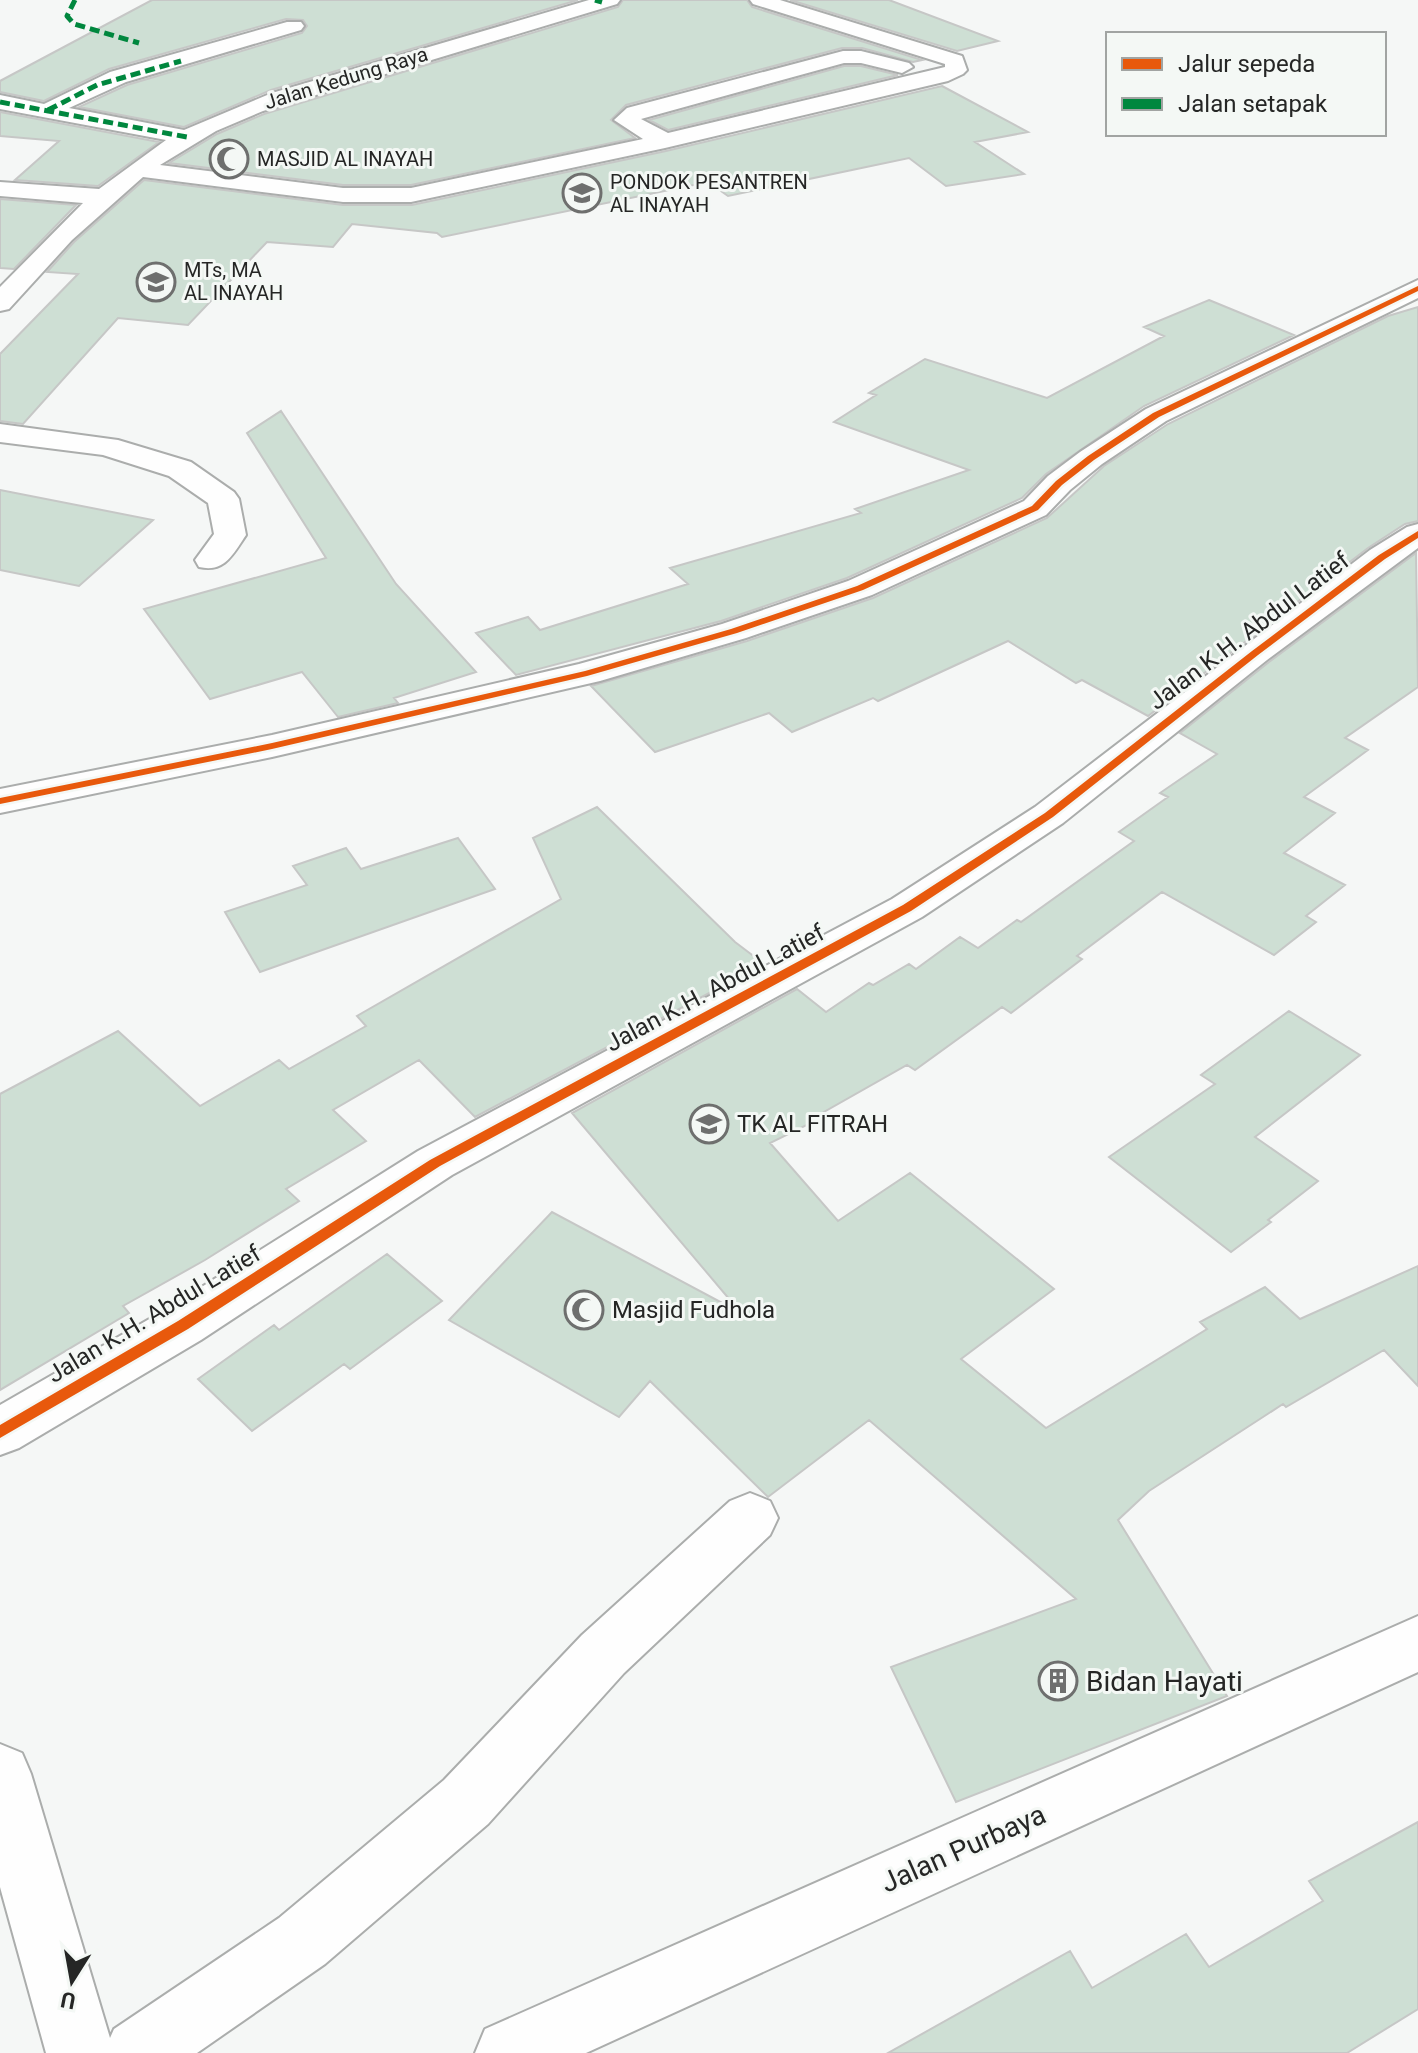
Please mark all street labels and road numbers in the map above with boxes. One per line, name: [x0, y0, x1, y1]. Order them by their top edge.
street label: Jalan Kedung Raya: [262, 42, 430, 114]
street label: Jalan K.H. Abdul Latief: [1143, 546, 1355, 715]
street label: Jalan K.H. Abdul Latief: [601, 918, 830, 1058]
street label: Jalan K.H. Abdul Latief: [42, 1239, 266, 1389]
street label: Jalan Purbaya: [876, 1797, 1051, 1899]

